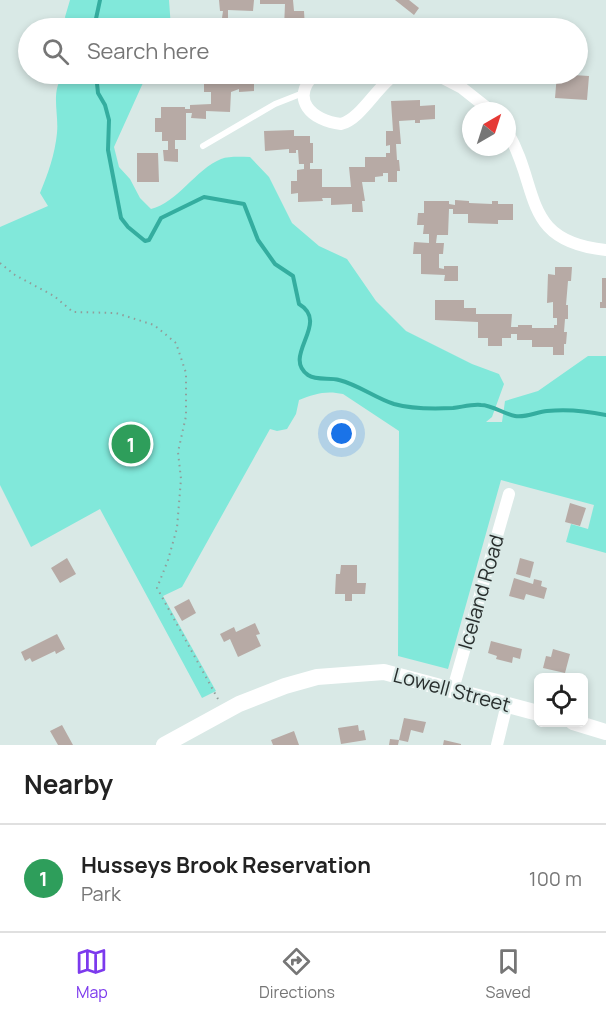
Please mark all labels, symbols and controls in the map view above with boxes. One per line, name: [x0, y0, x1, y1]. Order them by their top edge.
search box: [18, 18, 588, 84]
icon: search: [39, 35, 72, 68]
text: Search here: [87, 36, 209, 66]
north arrow: [462, 102, 516, 156]
your location: [327, 419, 356, 448]
pin: 1: [112, 422, 150, 466]
street label: Iceland Road: [451, 531, 510, 652]
street label: Lowell Street: [390, 661, 514, 718]
map controls: [534, 673, 588, 727]
button: locate: [534, 673, 588, 727]
text: Nearby: [24, 766, 113, 802]
text: Husseys Brook Reservation: [81, 850, 371, 880]
text: 1: [39, 865, 48, 892]
text: 100 m: [529, 865, 582, 892]
text: Park: [81, 880, 121, 907]
tab: Map: [75, 945, 108, 1003]
tab: Directions: [259, 945, 335, 1003]
tab: Saved: [486, 945, 531, 1003]

